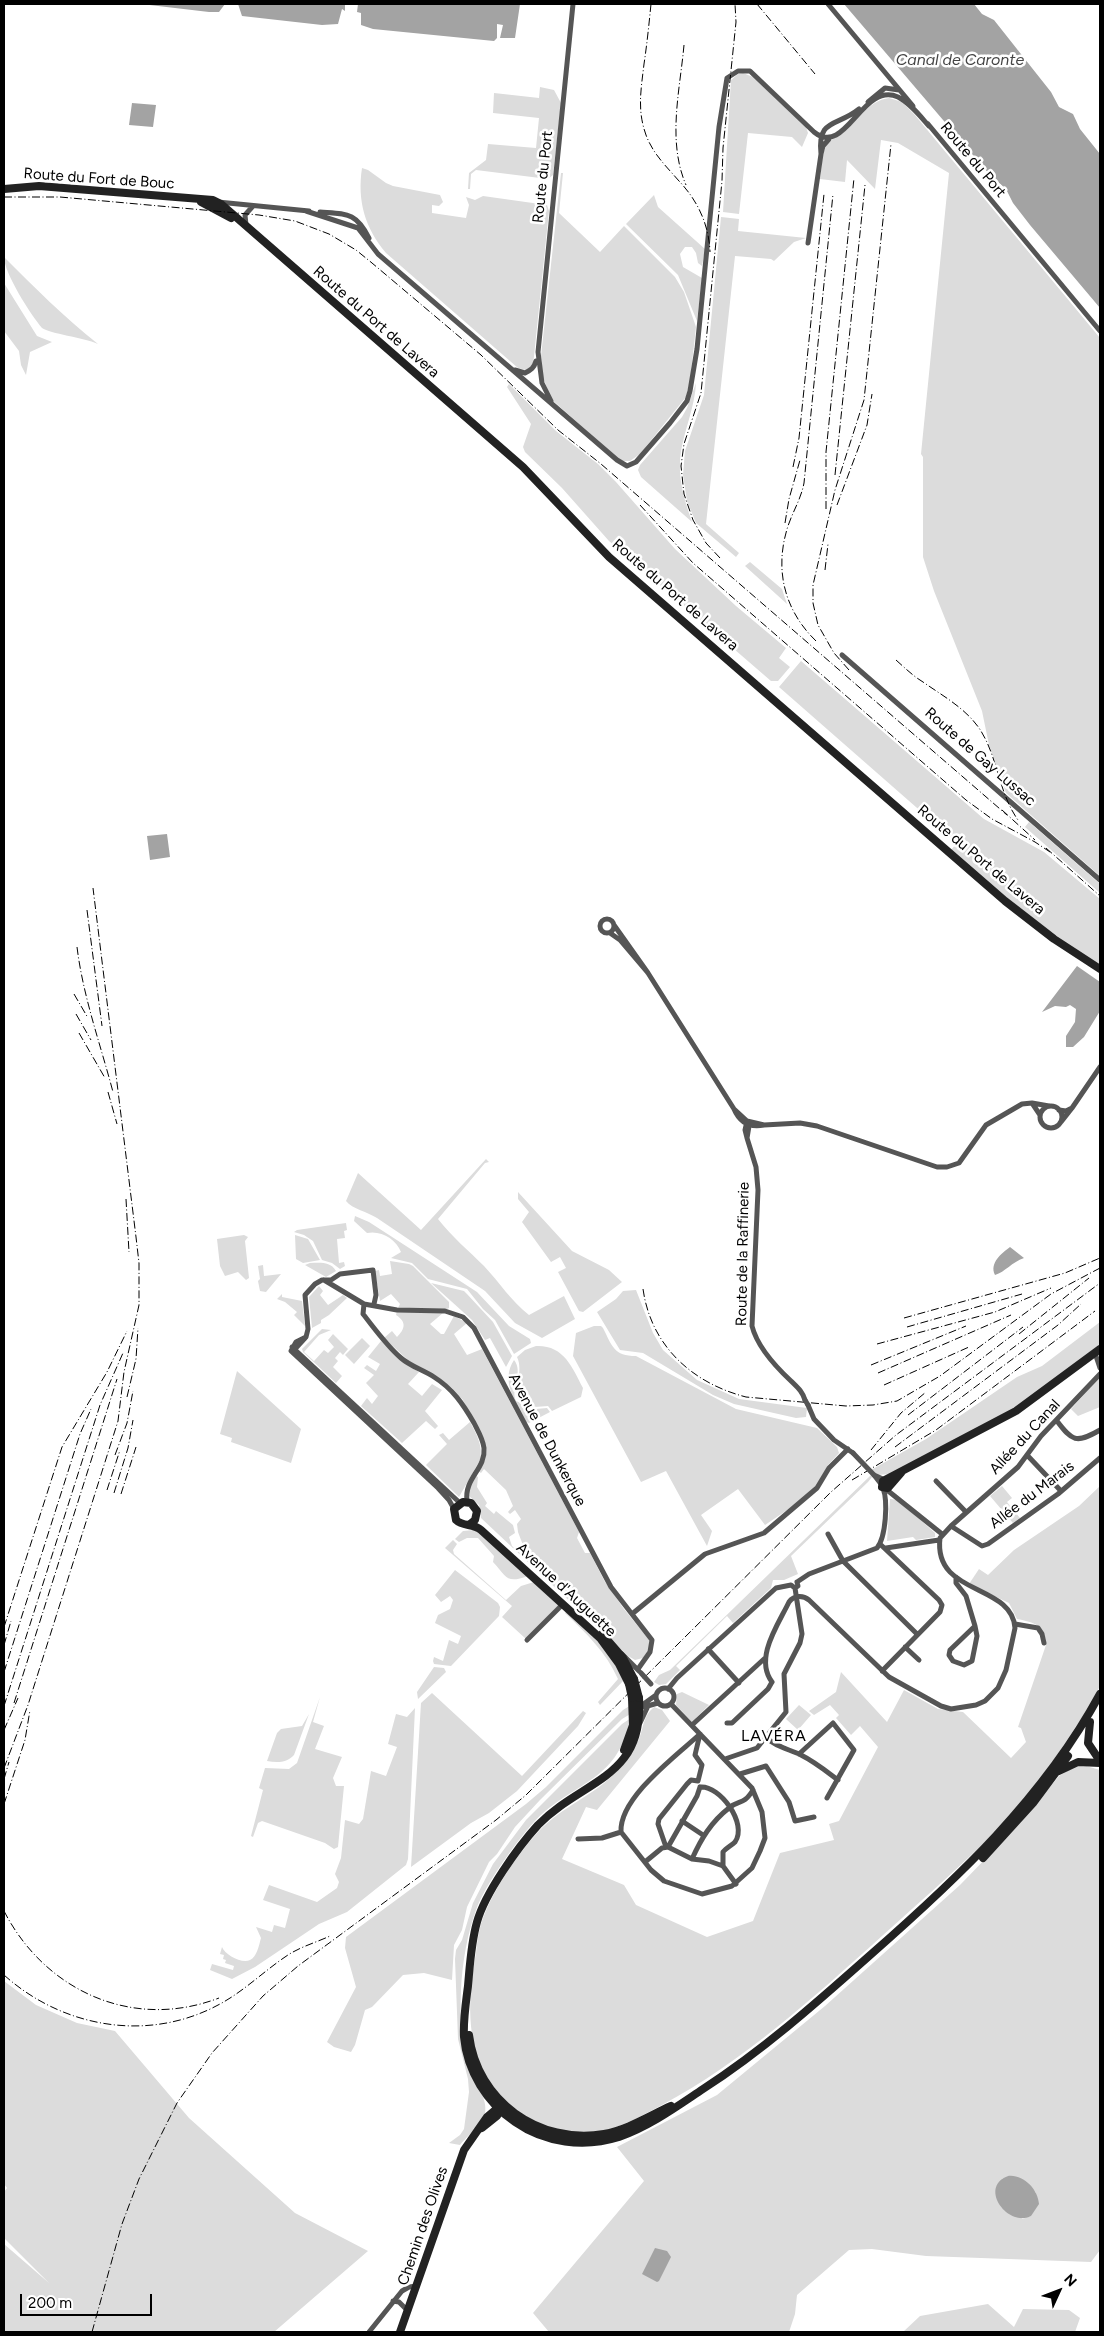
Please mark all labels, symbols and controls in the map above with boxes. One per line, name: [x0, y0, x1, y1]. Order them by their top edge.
water label: Canal de Caronte: [896, 50, 1024, 70]
street label: Route du Port: [936, 119, 1010, 201]
street label: Route du Port: [529, 130, 557, 224]
street label: Route du Fort de Bouc: [23, 165, 175, 193]
street label: Route du Port de Lavera: [309, 262, 443, 382]
street label: Route du Port de Lavera: [608, 535, 742, 655]
street label: Route de Gay Lussac: [921, 704, 1039, 810]
street label: Route du Port de Lavera: [914, 801, 1048, 919]
street label: Route de la Raffinerie: [733, 1182, 753, 1326]
street label: Avenue de Dunkerque: [504, 1371, 590, 1509]
street label: Allée du Canal: [986, 1396, 1064, 1478]
street label: Allée du Marais: [986, 1457, 1078, 1533]
street label: Avenue d'Auguette: [512, 1539, 620, 1641]
district label: LAVÉRA: [740, 1726, 808, 1746]
street label: Chemin des Olives: [394, 2164, 452, 2288]
north arrow: [1034, 2266, 1084, 2316]
text: N: [1060, 2271, 1080, 2290]
scale bar: [22, 2284, 155, 2316]
text: 200 m: [28, 2294, 72, 2312]

